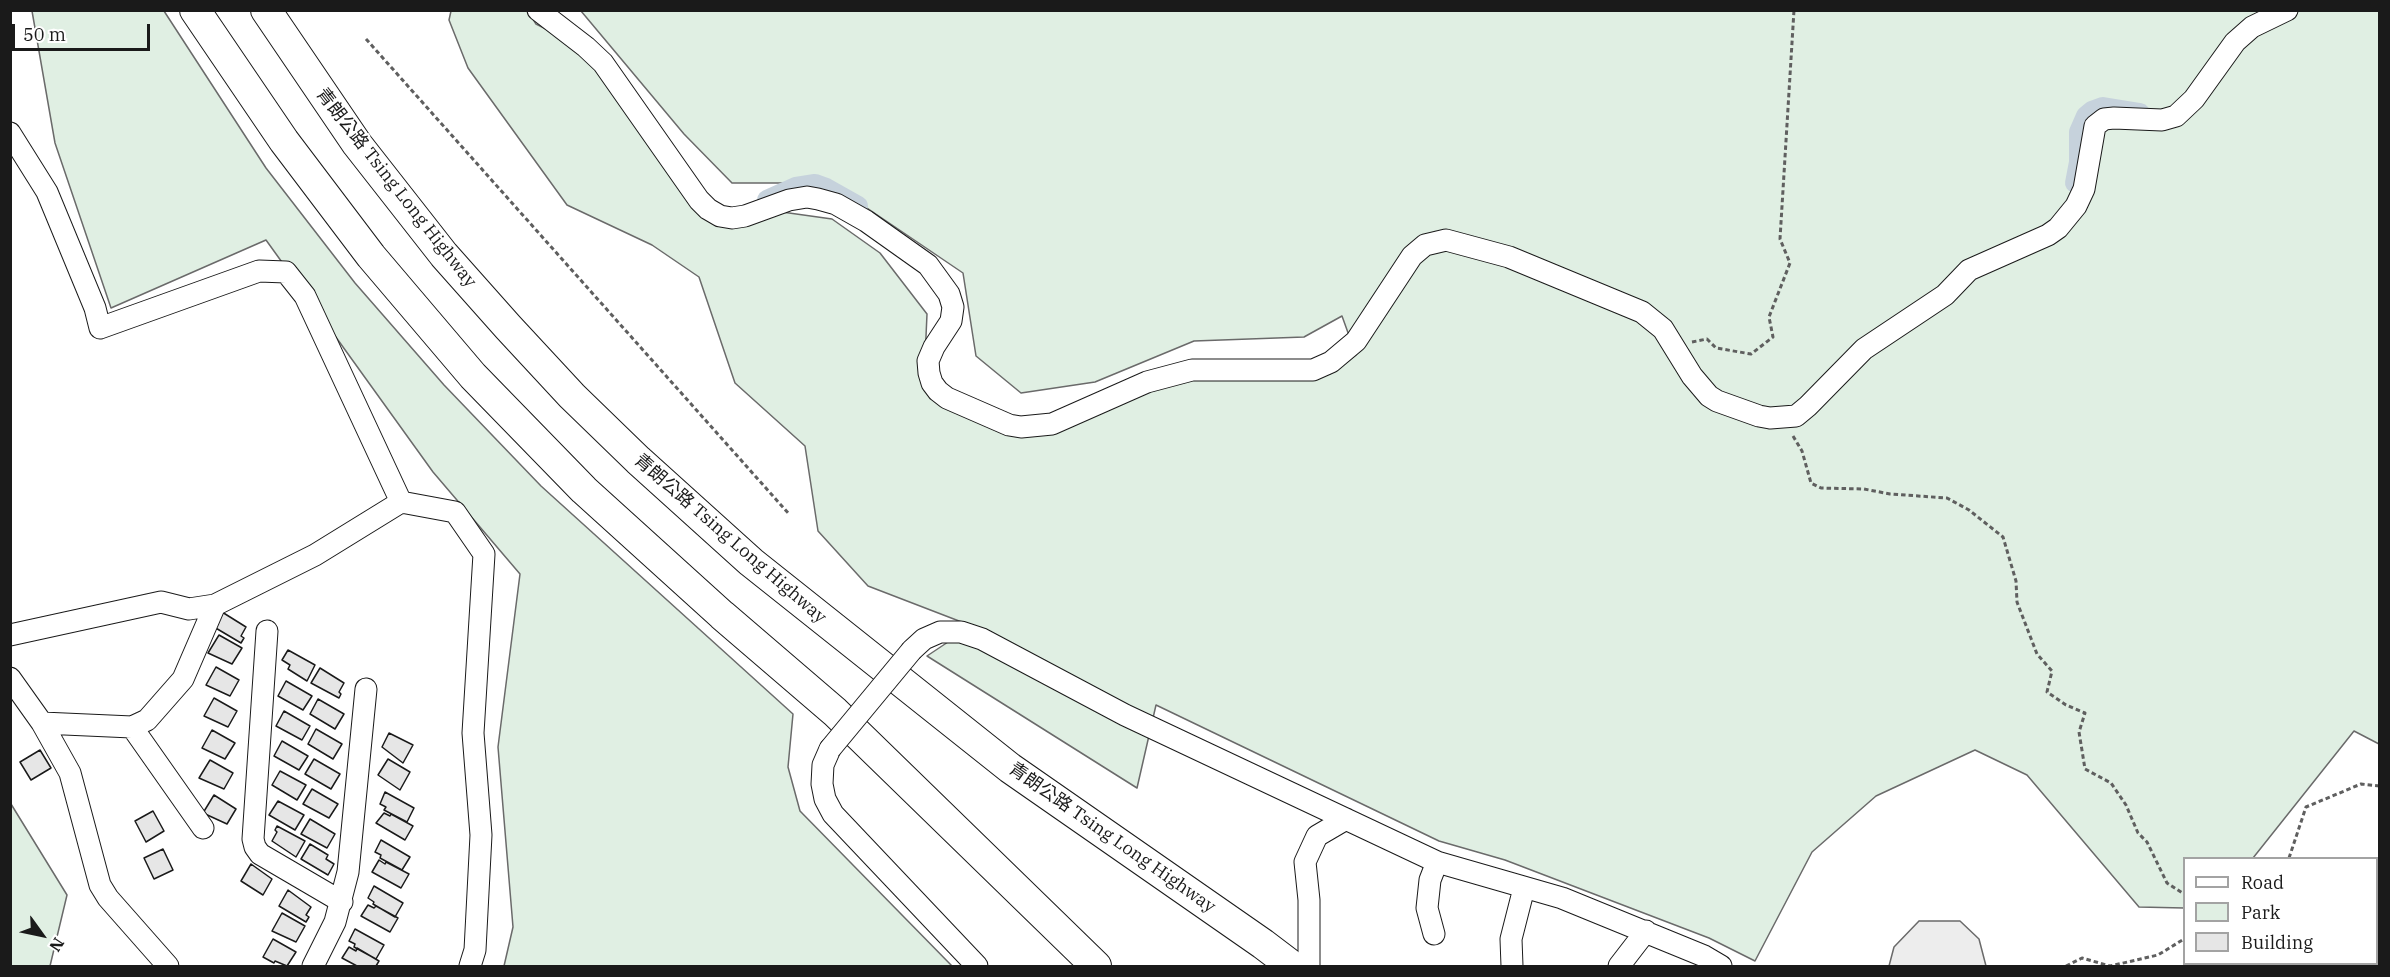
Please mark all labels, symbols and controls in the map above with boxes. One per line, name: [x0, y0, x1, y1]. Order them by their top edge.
scale bar: [15, 12, 153, 50]
text: 50 m: [23, 23, 66, 46]
street label: 青朗公路 Tsing Long Highway: [311, 84, 481, 292]
street label: 青朗公路 Tsing Long Highway: [630, 450, 830, 628]
street label: 青朗公路 Tsing Long Highway: [1004, 758, 1220, 918]
legend: [2183, 857, 2378, 965]
text: Road: [2241, 871, 2284, 894]
text: Park: [2241, 901, 2280, 924]
north arrow: [12, 905, 72, 965]
text: Building: [2241, 931, 2313, 954]
text: N: [45, 934, 69, 956]

